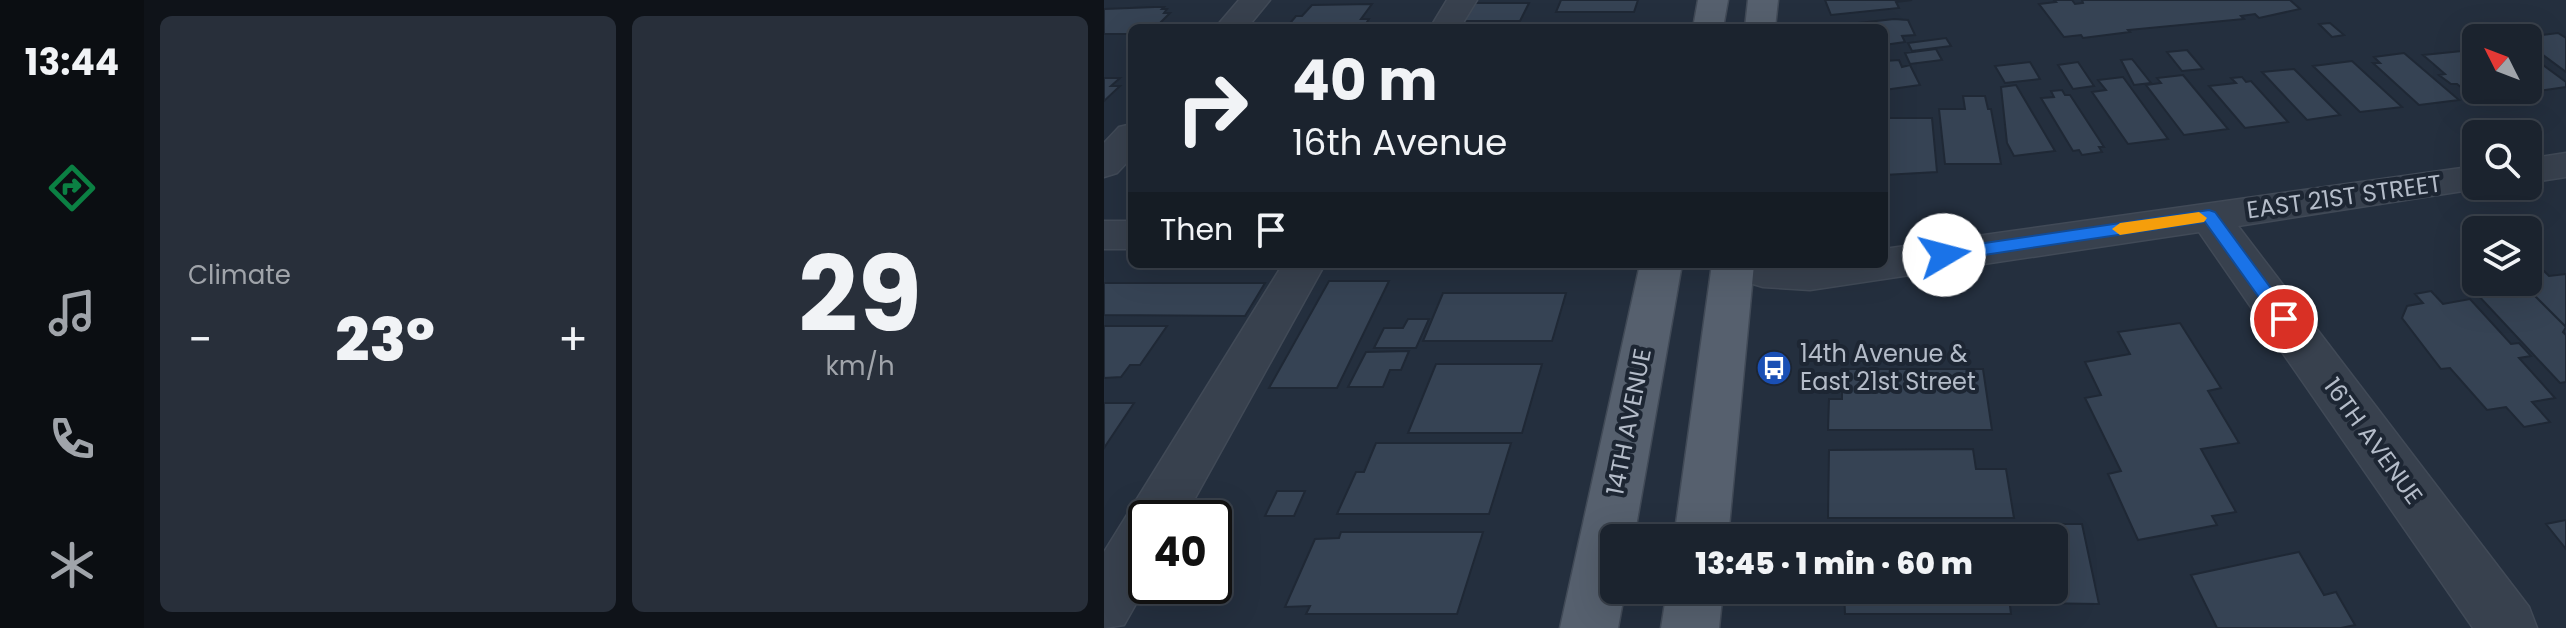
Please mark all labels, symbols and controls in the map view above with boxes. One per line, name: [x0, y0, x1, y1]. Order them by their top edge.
north arrow: [2462, 24, 2542, 104]
map controls: [2462, 24, 2542, 296]
text: 13:44: [25, 37, 119, 88]
text: 40 m: [1292, 41, 1438, 120]
icon: right: [1160, 56, 1264, 160]
text: 16th Avenue: [1292, 117, 1507, 168]
button: search: [2462, 120, 2542, 200]
icon: directions: [44, 160, 100, 216]
street label: EAST 21ST STREET: [2244, 167, 2443, 226]
text: Then: [1160, 208, 1233, 251]
icon: arrive: [1249, 208, 1293, 252]
position arrow: [1902, 213, 1986, 297]
button: layers: [2462, 216, 2542, 296]
text: 29: [798, 222, 922, 367]
text: Climate: [188, 257, 291, 293]
icon: music: [44, 285, 100, 341]
pin: [2250, 285, 2318, 353]
icon: arrive: [2262, 297, 2306, 341]
text: 23°: [335, 298, 435, 382]
text: −: [188, 309, 212, 370]
text: +: [558, 309, 588, 370]
place label: 14th Avenue & East 21st Street: [1800, 337, 1976, 398]
street label: 14TH AVENUE: [1598, 346, 1659, 498]
text: km/h: [825, 348, 895, 384]
bus stop icon: 14th Avenue & East 21st Street: [1755, 349, 1793, 387]
street label: 16TH AVENUE: [2316, 371, 2431, 511]
icon: phone: [44, 411, 100, 467]
speed limit sign: 40: [1128, 500, 1232, 604]
icon: climate: [44, 537, 100, 593]
text: 13:45 · 1 min · 60 m: [1695, 542, 1973, 585]

